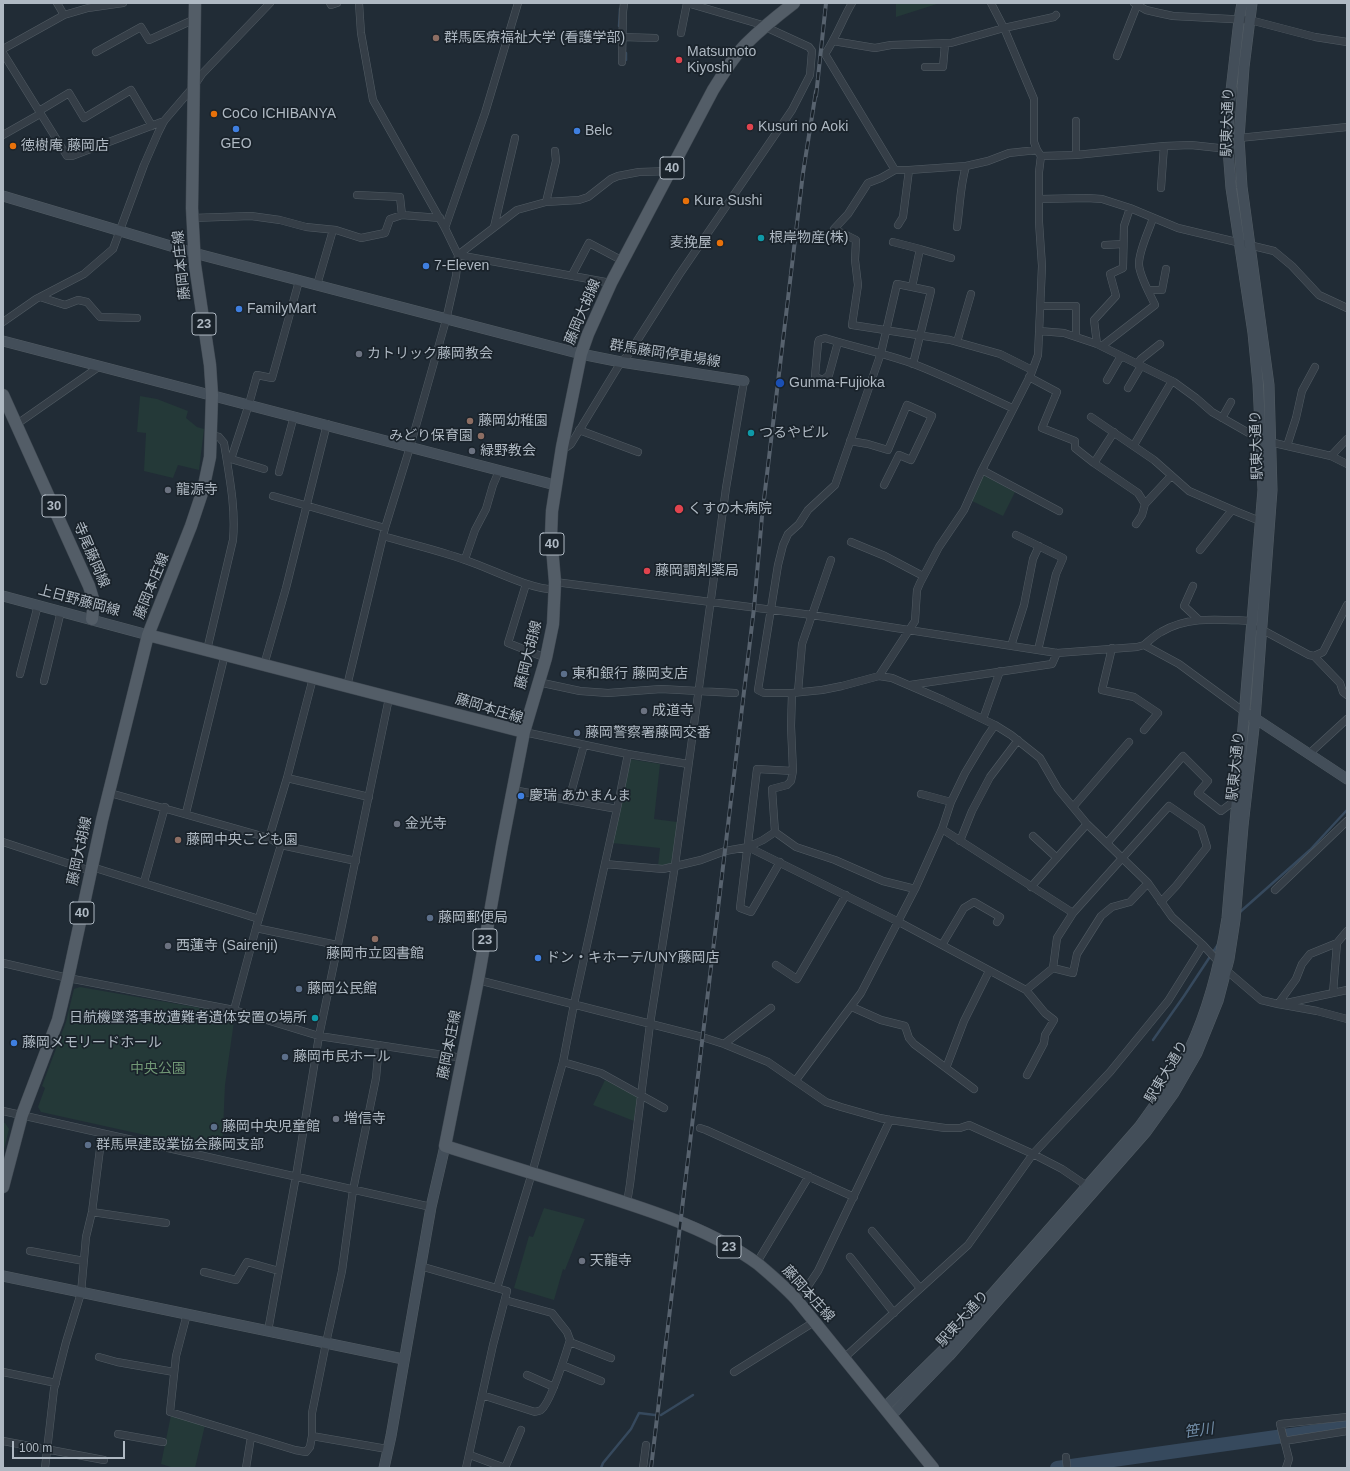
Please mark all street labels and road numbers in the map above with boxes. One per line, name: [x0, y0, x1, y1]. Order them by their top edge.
street label: 駅東大通り: [1218, 87, 1238, 157]
road number: 40: [660, 157, 684, 179]
street label: 藤岡本庄線: [170, 229, 194, 301]
street label: 藤岡大胡線: [562, 277, 604, 347]
road number: 23: [192, 313, 216, 335]
street label: 群馬藤岡停車場線: [608, 337, 722, 371]
street label: 駅東大通り: [1247, 410, 1267, 480]
road number: 30: [42, 495, 66, 517]
street label: 寺尾藤岡線: [70, 520, 112, 590]
road number: 40: [540, 533, 564, 555]
street label: 藤岡本庄線: [131, 550, 173, 622]
street label: 上日野藤岡線: [36, 582, 122, 620]
street label: 藤岡大胡線: [512, 619, 546, 691]
street label: 藤岡本庄線: [453, 691, 525, 727]
street label: 駅東大通り: [1224, 730, 1248, 802]
street label: 藤岡大胡線: [65, 815, 95, 887]
road number: 40: [70, 902, 94, 924]
road number: 23: [473, 929, 497, 951]
street label: 藤岡本庄線: [435, 1009, 465, 1081]
street label: 駅東大通り: [1142, 1038, 1192, 1106]
road number: 23: [717, 1236, 741, 1258]
street label: 藤岡本庄線: [778, 1262, 838, 1326]
street label: 駅東大通り: [933, 1287, 993, 1351]

